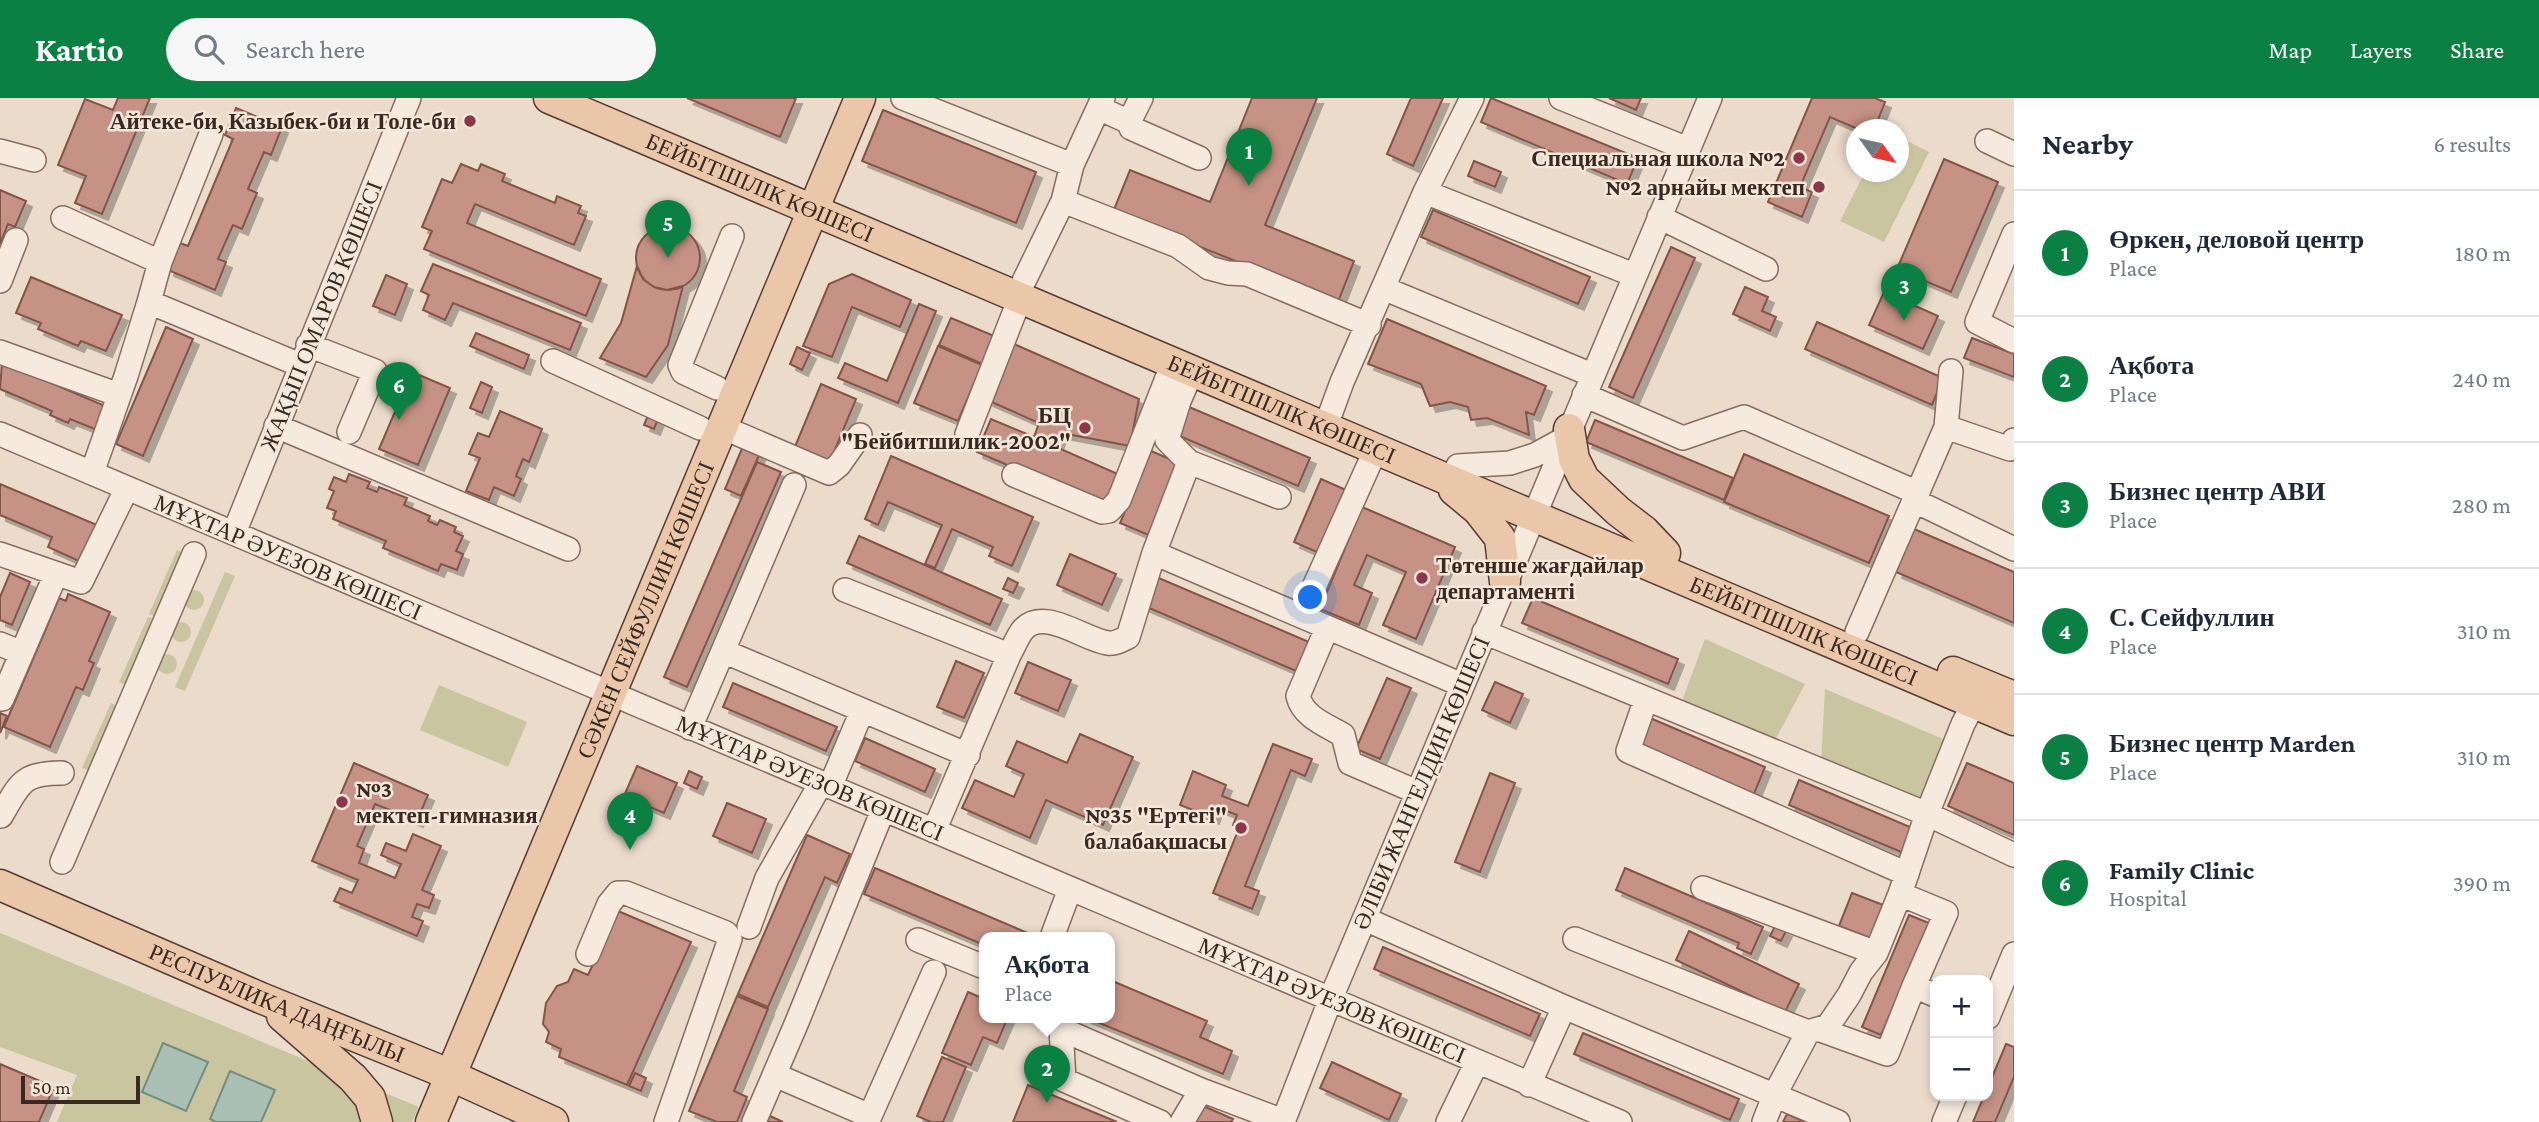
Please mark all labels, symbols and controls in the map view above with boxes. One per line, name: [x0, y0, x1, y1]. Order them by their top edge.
search box: [166, 18, 656, 81]
icon: search: [190, 30, 228, 68]
text: Kartio: [35, 31, 124, 68]
text: Search here: [246, 35, 365, 64]
text: Map: [2268, 36, 2312, 63]
text: Layers: [2350, 36, 2412, 63]
text: Share: [2450, 36, 2504, 63]
place label: Айтеке-би, Казыбек-би и Толе-би: [110, 108, 456, 134]
marker: Айтеке-би, Казыбек-би и Толе-би: [462, 113, 478, 129]
north arrow: [1846, 119, 1909, 182]
text: Nearby: [2042, 127, 2133, 160]
street label: БЕЙБІТШІЛІК КӨШЕСІ: [642, 128, 878, 247]
pin: 1: [1226, 128, 1272, 186]
text: 6 results: [2434, 131, 2511, 157]
place label: Специальная школа №2: [1531, 145, 1785, 171]
marker: Специальная школа №2: [1791, 150, 1807, 166]
place label: №2 арнайы мектеп: [1605, 174, 1805, 200]
street label: ЖАҚЫП ОМАРОВ КӨШЕСІ: [255, 177, 387, 455]
marker: №2 арнайы мектеп: [1811, 179, 1827, 195]
pin: 5: [645, 200, 691, 258]
text: Өркен, деловой центр: [2109, 225, 2364, 254]
text: 1: [2061, 240, 2069, 266]
text: 180 m: [2455, 240, 2511, 266]
text: Place: [2109, 255, 2157, 281]
pin: 3: [1881, 263, 1927, 321]
street label: БЕЙБІТШІЛІК КӨШЕСІ: [1164, 349, 1399, 469]
text: Ақбота: [2109, 351, 2194, 380]
pin: 6: [376, 362, 422, 420]
text: 2: [2059, 366, 2071, 392]
text: 240 m: [2452, 366, 2511, 392]
text: Place: [2109, 381, 2157, 407]
place label: БЦ "Бейбитшилик-2002": [841, 402, 1071, 454]
marker: БЦ "Бейбитшилик-2002": [1077, 420, 1093, 436]
street label: СӘКЕН СЕЙФУЛЛИН КӨШЕСІ: [572, 458, 719, 762]
text: Бизнес центр АВИ: [2109, 477, 2325, 506]
street label: МҰХТАР ӘУЕЗОВ КӨШЕСІ: [151, 489, 425, 625]
text: 3: [2059, 492, 2071, 518]
text: 280 m: [2452, 492, 2511, 518]
text: Place: [2109, 507, 2157, 533]
place label: Төтенше жағдайлар департаменті: [1436, 552, 1644, 604]
marker: Төтенше жағдайлар департаменті: [1414, 570, 1430, 586]
street label: БЕЙБІТШІЛІК КӨШЕСІ: [1686, 571, 1921, 690]
your location: [1293, 580, 1327, 614]
text: С. Сейфуллин: [2109, 603, 2274, 632]
text: 4: [2059, 618, 2071, 644]
text: 310 m: [2457, 618, 2511, 644]
street label: ӘЛІБИ ЖАНГЕЛДИН КӨШЕСІ: [1347, 633, 1495, 933]
text: Place: [2109, 633, 2157, 659]
street label: МҰХТАР ӘУЕЗОВ КӨШЕСІ: [673, 710, 947, 846]
text: Бизнес центр Marden: [2109, 729, 2355, 758]
text: 5: [2059, 744, 2071, 770]
text: 310 m: [2457, 744, 2511, 770]
text: Place: [2109, 759, 2157, 785]
place label: №3 мектеп-гимназия: [356, 776, 538, 828]
pin: 4: [607, 792, 653, 850]
marker: №3 мектеп-гимназия: [334, 794, 350, 810]
place label: №35 "Ертегі" балабақшасы: [1084, 802, 1227, 854]
marker: №35 "Ертегі" балабақшасы: [1233, 820, 1249, 836]
text: Family Clinic: [2109, 856, 2254, 885]
text: 6: [2059, 870, 2071, 896]
text: 390 m: [2453, 870, 2511, 896]
text: Hospital: [2109, 885, 2187, 911]
popup: [979, 932, 1115, 1023]
street label: МҰХТАР ӘУЕЗОВ КӨШЕСІ: [1195, 932, 1469, 1068]
street label: РЕСПУБЛИКА ДАҢҒЫЛЫ: [145, 938, 408, 1068]
text: Ақбота: [1004, 950, 1090, 979]
map controls: [1930, 975, 1993, 1101]
button: +: [1930, 975, 1993, 1038]
text: Place: [1004, 980, 1052, 1006]
button: −: [1930, 1038, 1993, 1101]
pin: 2: [1024, 1045, 1070, 1103]
scale bar: [21, 1073, 140, 1105]
text: 50 m: [32, 1077, 71, 1098]

